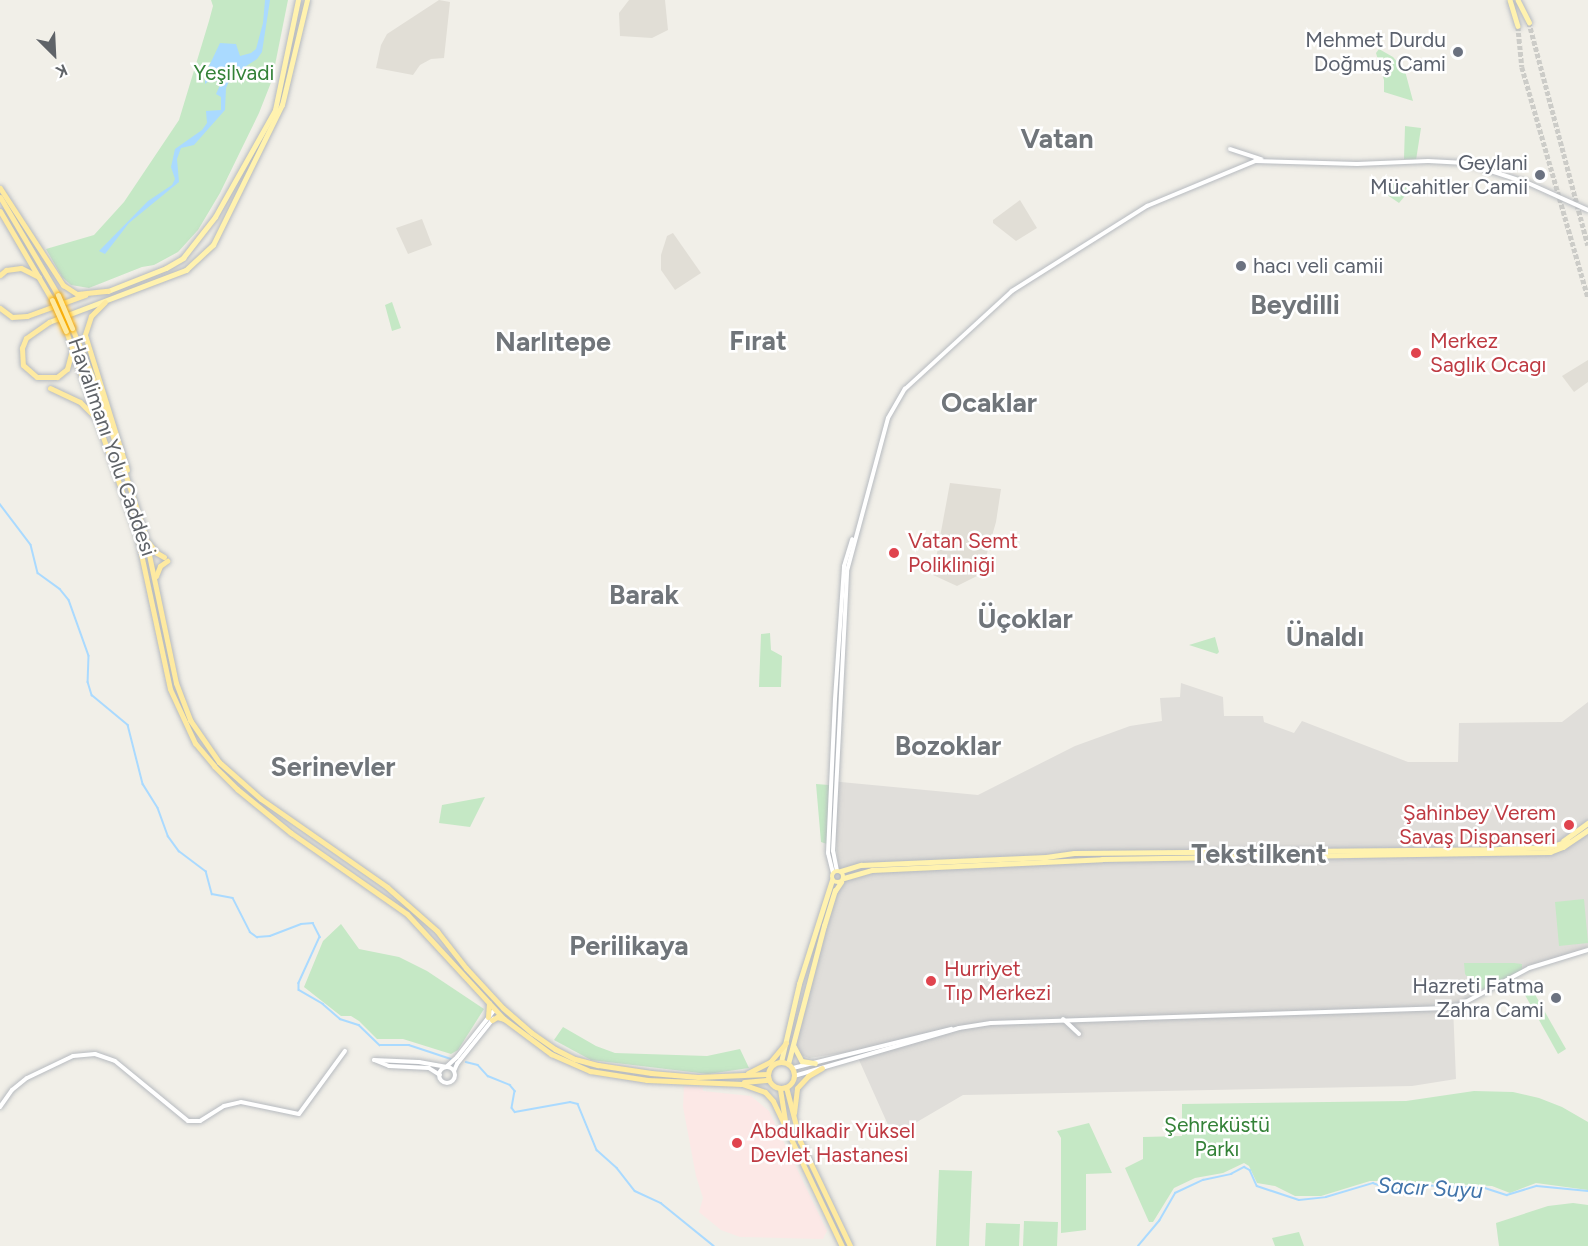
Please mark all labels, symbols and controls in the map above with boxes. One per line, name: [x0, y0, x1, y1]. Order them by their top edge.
north arrow: [24, 24, 84, 84]
place label: Mehmet Durdu Doğmuş Cami: [1305, 27, 1446, 77]
marker: Mehmet Durdu Doğmuş Cami: [1451, 45, 1465, 59]
text: K: [53, 60, 70, 82]
park label: Yeşilvadi: [194, 60, 274, 86]
district label: Vatan: [1020, 123, 1094, 155]
place label: Geylani Mücahitler Camii: [1370, 150, 1528, 200]
marker: Geylani Mücahitler Camii: [1533, 168, 1547, 182]
place label: hacı veli camii: [1253, 253, 1383, 279]
marker: hacı veli camii: [1234, 259, 1248, 273]
district label: Beydilli: [1250, 289, 1340, 321]
district label: Fırat: [729, 325, 787, 357]
district label: Narlıtepe: [495, 326, 611, 358]
place label: Merkez Saglık Ocagı: [1430, 328, 1546, 378]
street label: Havalimanı Yolu Caddesi: [63, 335, 161, 559]
marker: Merkez Saglık Ocagı: [1407, 344, 1425, 362]
district label: Ocaklar: [941, 387, 1037, 419]
place label: Vatan Semt Polikliniği: [908, 528, 1018, 578]
marker: Vatan Semt Polikliniği: [885, 544, 903, 562]
district label: Barak: [609, 579, 679, 611]
district label: Üçoklar: [977, 603, 1073, 635]
district label: Ünaldı: [1286, 621, 1364, 653]
district label: Bozoklar: [895, 730, 1001, 762]
district label: Serinevler: [270, 751, 396, 783]
place label: Şahinbey Verem Savaş Dispanseri: [1399, 800, 1556, 850]
marker: Şahinbey Verem Savaş Dispanseri: [1560, 816, 1578, 834]
district label: Tekstilkent: [1191, 838, 1327, 870]
district label: Perilikaya: [569, 930, 689, 962]
place label: Hurriyet Tıp Merkezi: [944, 956, 1051, 1006]
marker: Hurriyet Tıp Merkezi: [922, 972, 940, 990]
place label: Hazreti Fatma Zahra Cami: [1412, 973, 1544, 1023]
marker: Hazreti Fatma Zahra Cami: [1549, 991, 1563, 1005]
park label: Şehreküstü Parkı: [1164, 1112, 1270, 1162]
place label: Abdulkadir Yüksel Devlet Hastanesi: [750, 1118, 915, 1168]
marker: Abdulkadir Yüksel Devlet Hastanesi: [728, 1134, 746, 1152]
water label: Sacır Suyu: [1376, 1172, 1484, 1204]

